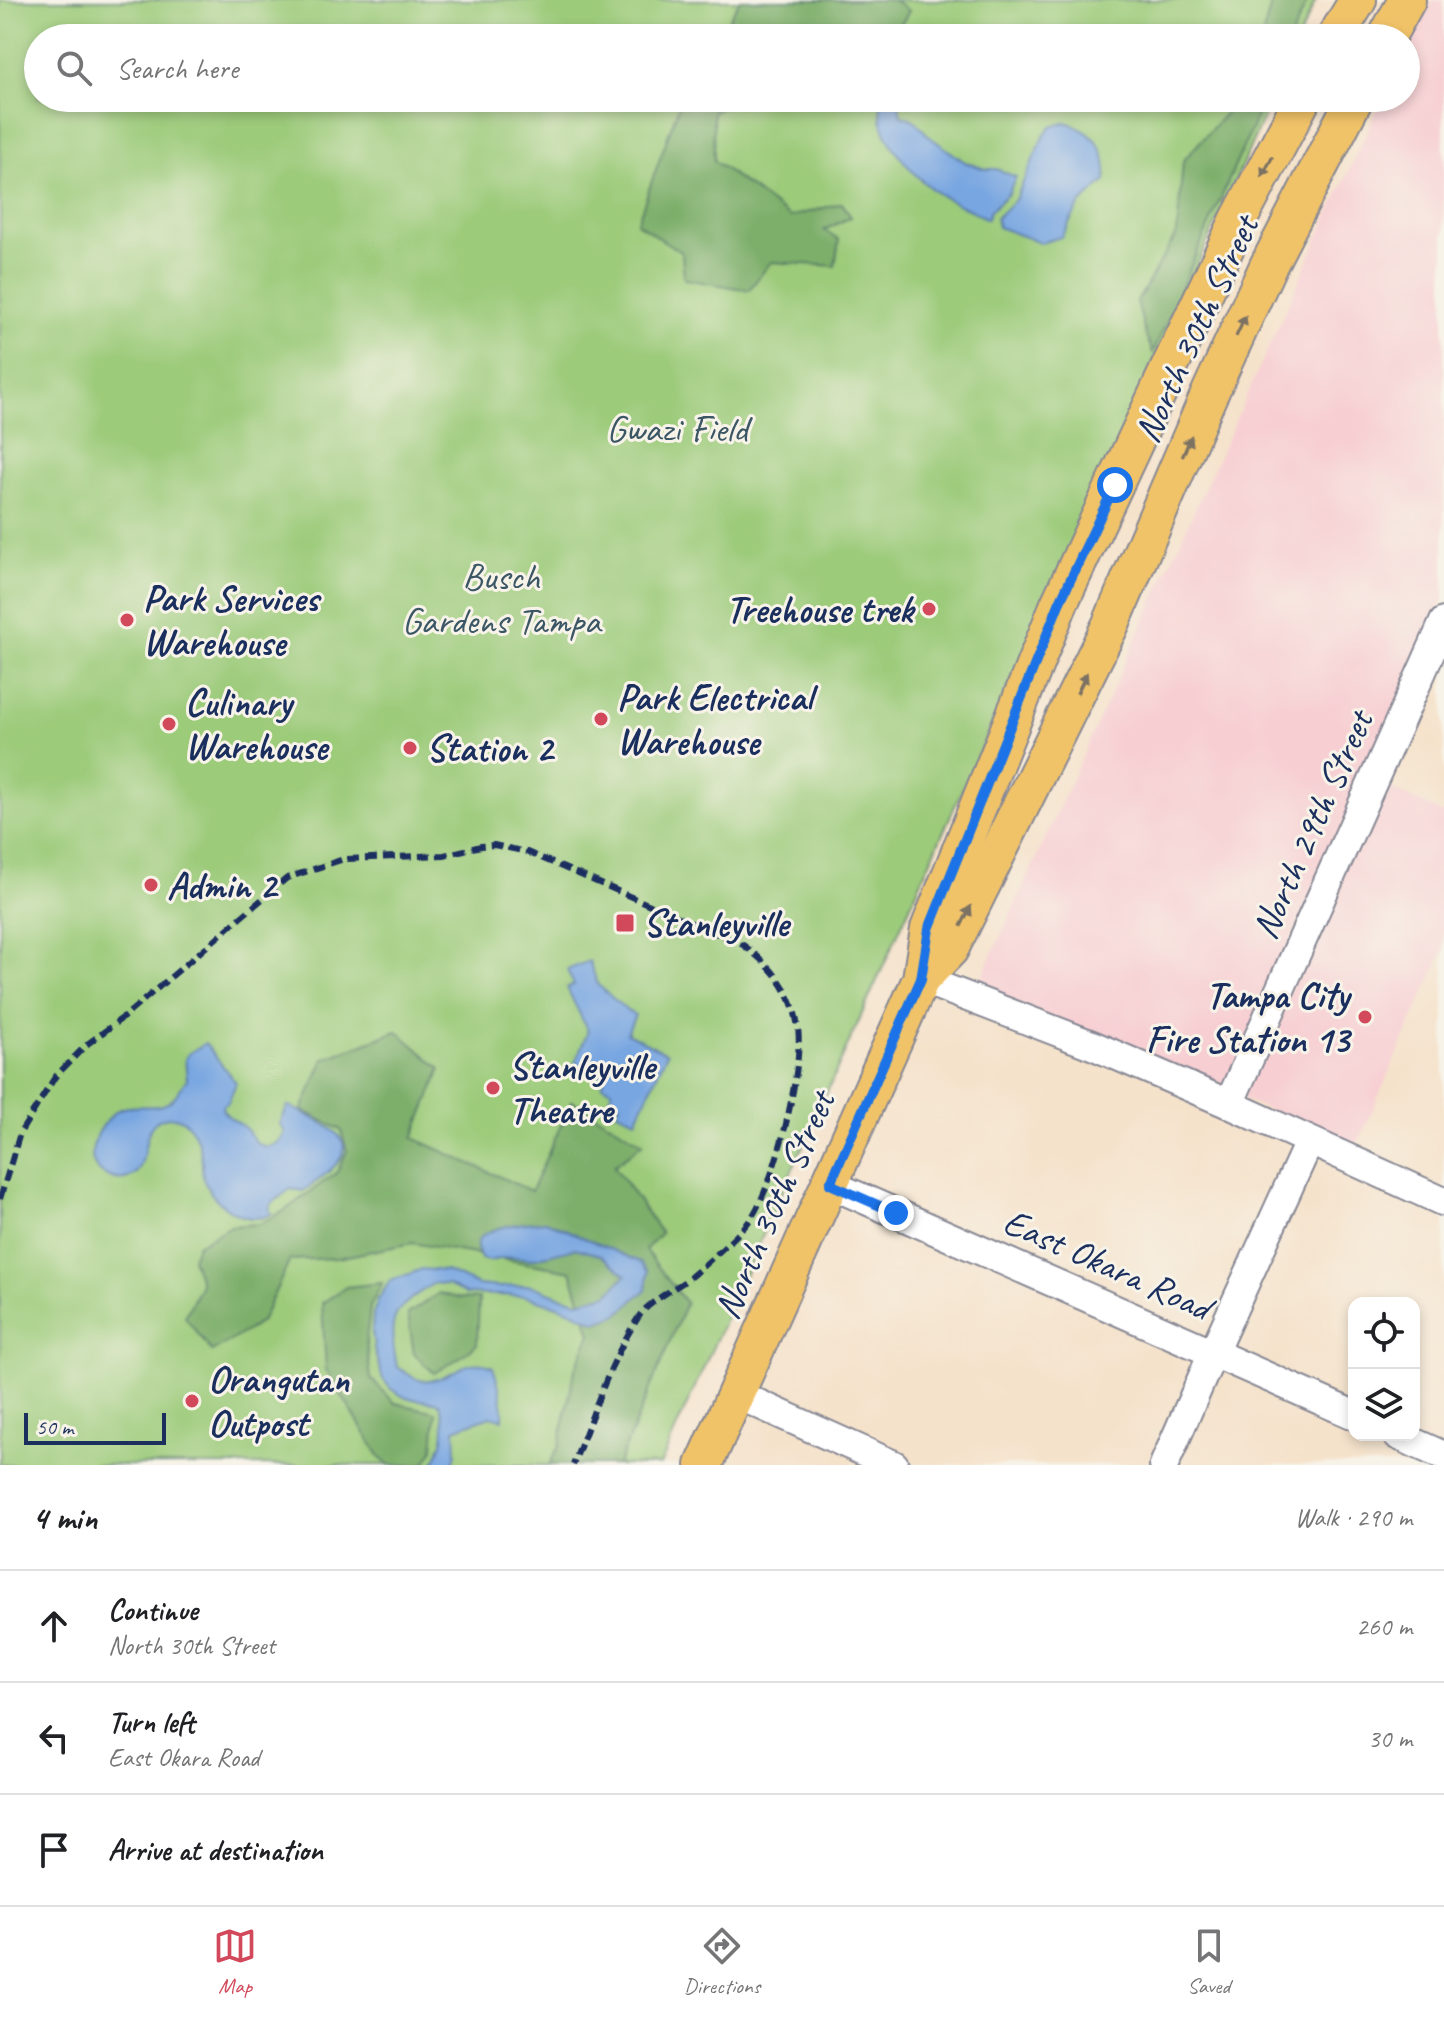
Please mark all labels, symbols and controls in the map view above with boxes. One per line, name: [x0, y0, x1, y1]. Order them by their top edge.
search box: [24, 24, 1420, 112]
icon: search: [52, 46, 96, 90]
text: Search here: [116, 49, 238, 87]
one-way arrow: [1260, 156, 1274, 178]
street label: North 30th Street: [1123, 205, 1270, 450]
one-way arrow: [1234, 314, 1248, 338]
park label: Gwazi Field: [606, 405, 754, 452]
one-way arrow: [1181, 434, 1194, 458]
route start: [1097, 467, 1133, 503]
park label: Busch Gardens Tampa: [402, 553, 603, 644]
place label: Park Services Warehouse: [143, 575, 322, 666]
place label: Treehouse trek: [726, 586, 917, 633]
marker: Treehouse trek: [920, 600, 938, 618]
marker: Park Services Warehouse: [118, 611, 136, 629]
one-way arrow: [1075, 672, 1089, 695]
place label: Park Electrical Warehouse: [617, 674, 819, 765]
place label: Culinary Warehouse: [185, 679, 330, 770]
street label: North 29th Street: [1241, 701, 1385, 946]
marker: Park Electrical Warehouse: [592, 710, 610, 728]
marker: Culinary Warehouse: [160, 715, 178, 733]
place label: Station 2: [426, 725, 557, 772]
marker: Station 2: [401, 739, 419, 757]
place label: Admin 2: [167, 862, 280, 909]
marker: Admin 2: [142, 876, 160, 894]
place label: Stanleyville: [643, 900, 792, 947]
one-way arrow: [960, 905, 973, 928]
marker: Stanleyville: [614, 912, 636, 934]
place label: Tampa City Fire Station 13: [1146, 972, 1353, 1063]
marker: Tampa City Fire Station 13: [1356, 1008, 1374, 1026]
place label: Stanleyville Theatre: [509, 1043, 658, 1134]
marker: Stanleyville Theatre: [484, 1079, 502, 1097]
street label: North 30th Street: [703, 1081, 847, 1326]
route end: [878, 1195, 914, 1231]
street label: East Okara Road: [996, 1197, 1223, 1333]
map controls: [1348, 1297, 1420, 1441]
button: locate: [1348, 1297, 1420, 1369]
place label: Orangutan Outpost: [208, 1356, 350, 1447]
button: layers: [1348, 1369, 1420, 1441]
marker: Orangutan Outpost: [183, 1392, 201, 1410]
scale bar: [24, 1409, 166, 1445]
text: 50 m: [36, 1413, 73, 1441]
text: 4 min: [32, 1496, 97, 1539]
text: Walk · 290 m: [1295, 1501, 1412, 1534]
text: Continue: [108, 1591, 198, 1629]
icon: ahead: [32, 1604, 76, 1648]
text: 260 m: [1356, 1610, 1412, 1643]
text: North 30th Street: [108, 1629, 275, 1662]
text: Turn left: [108, 1703, 195, 1741]
icon: left: [32, 1716, 76, 1760]
text: 30 m: [1368, 1722, 1412, 1755]
text: East Okara Road: [108, 1741, 260, 1774]
icon: arrive: [32, 1828, 76, 1872]
text: Arrive at destination: [108, 1831, 323, 1869]
tab: Map: [213, 1924, 257, 2000]
tab: Directions: [684, 1924, 760, 2000]
tab: Saved: [1187, 1924, 1231, 2000]

